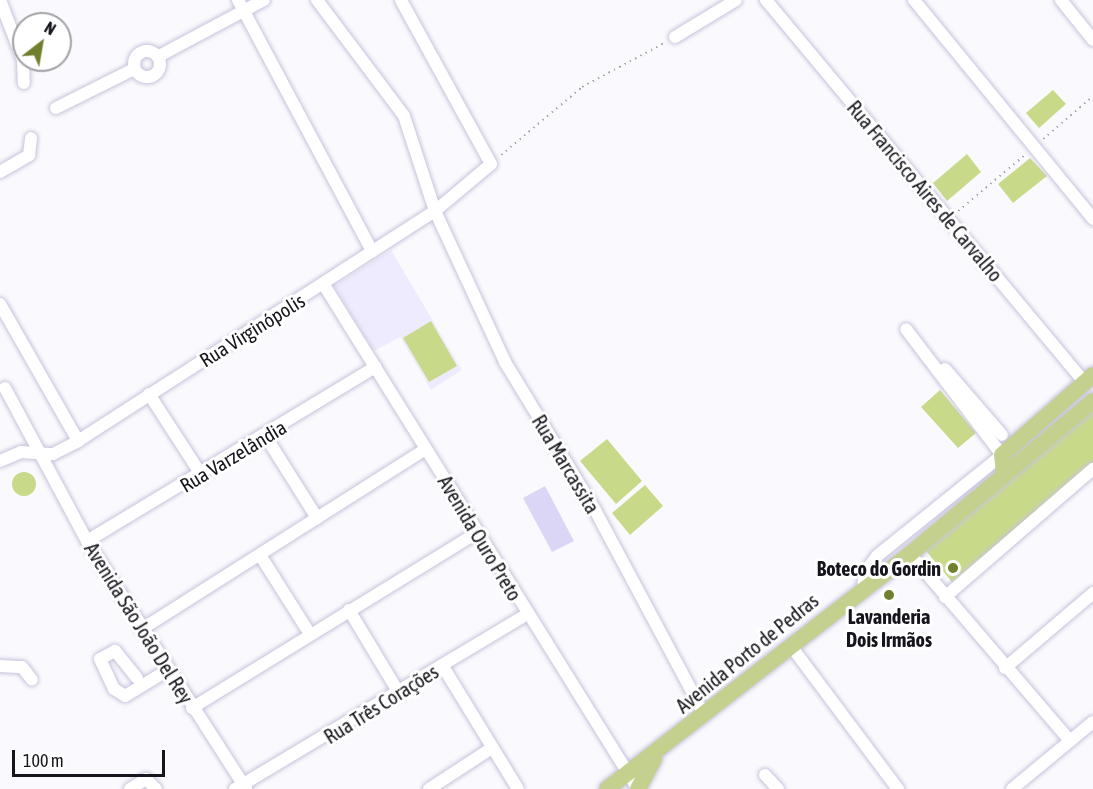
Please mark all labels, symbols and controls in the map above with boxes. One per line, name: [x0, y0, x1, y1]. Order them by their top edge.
north arrow: [12, 12, 72, 72]
text: N: [42, 18, 59, 38]
street label: Rua Francisco Aires de Carvalho: [842, 96, 1008, 286]
street label: Rua Virginópolis: [195, 288, 309, 372]
street label: Rua Marcassita: [527, 410, 605, 518]
street label: Rua Varzelândia: [175, 415, 291, 497]
street label: Avenida Ouro Preto: [433, 471, 527, 605]
street label: Avenida São João Del Rey: [80, 538, 198, 708]
place label: Boteco do Gordin: [817, 556, 941, 580]
marker: Boteco do Gordin: [946, 561, 960, 575]
street label: Avenida Porto de Pedras: [671, 588, 823, 718]
marker: Lavanderia Dois Irmãos: [882, 588, 896, 602]
place label: Lavanderia Dois Irmãos: [846, 604, 932, 651]
street label: Rua Três Corações: [319, 659, 443, 749]
scale bar: [15, 738, 168, 776]
text: 100 m: [23, 750, 64, 771]

